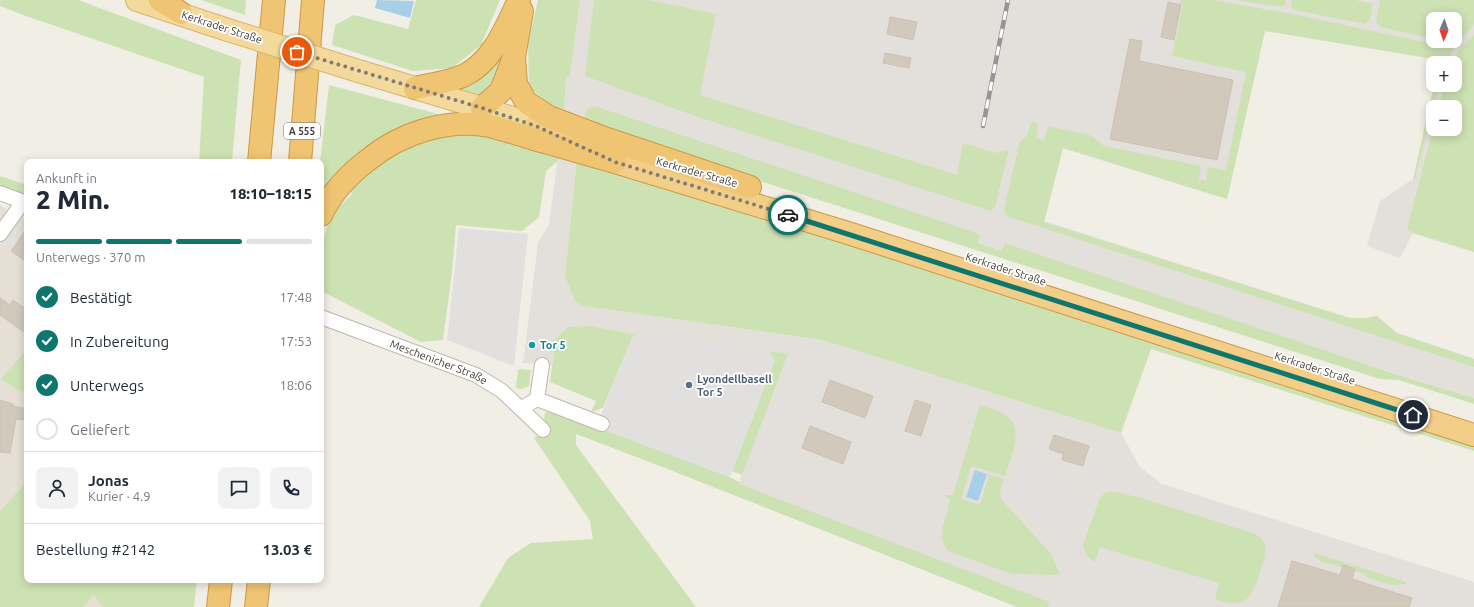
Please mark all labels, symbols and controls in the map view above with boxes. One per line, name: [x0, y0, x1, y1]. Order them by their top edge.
street label: Kerkrader Straße: [180, 8, 264, 46]
north arrow: [1426, 12, 1462, 48]
map controls: [1426, 12, 1462, 136]
pin: [280, 35, 314, 69]
icon: bag: [286, 41, 308, 63]
button: +: [1426, 56, 1462, 92]
button: −: [1426, 100, 1462, 136]
road number: A 555: [284, 123, 320, 139]
street label: Kerkrader Straße: [655, 155, 739, 189]
text: Ankunft in: [36, 171, 97, 185]
text: 2 Min.: [36, 185, 109, 214]
text: 18:10–18:15: [229, 185, 312, 202]
courier: [768, 195, 808, 235]
icon: car: [777, 204, 799, 226]
text: Unterwegs · 370 m: [36, 250, 145, 264]
street label: Kerkrader Straße: [964, 250, 1048, 288]
icon: check: [36, 286, 58, 308]
text: Bestätigt: [70, 289, 132, 306]
text: 17:48: [279, 290, 312, 304]
icon: check: [36, 330, 58, 352]
text: In Zubereitung: [70, 333, 169, 350]
text: 17:53: [279, 334, 312, 348]
street label: Meschenicher Straße: [388, 337, 490, 387]
place label: Tor 5: [540, 339, 566, 351]
marker: Tor 5: [527, 340, 537, 350]
street label: Kerkrader Straße: [1273, 349, 1357, 387]
place label: Lyondellbasell Tor 5: [697, 373, 772, 398]
icon: check: [36, 374, 58, 396]
text: Unterwegs: [70, 377, 144, 394]
text: 18:06: [279, 378, 312, 392]
marker: Lyondellbasell Tor 5: [684, 380, 694, 390]
pin: [1396, 398, 1430, 432]
icon: home: [1402, 404, 1424, 426]
text: Geliefert: [70, 421, 130, 438]
button: person: [36, 467, 78, 509]
button: chat: [218, 467, 260, 509]
button: phone: [270, 467, 312, 509]
text: Jonas: [88, 472, 129, 489]
text: Kurier · 4.9: [88, 489, 151, 503]
text: Bestellung #2142: [36, 541, 155, 558]
text: 13.03 €: [262, 541, 312, 558]

